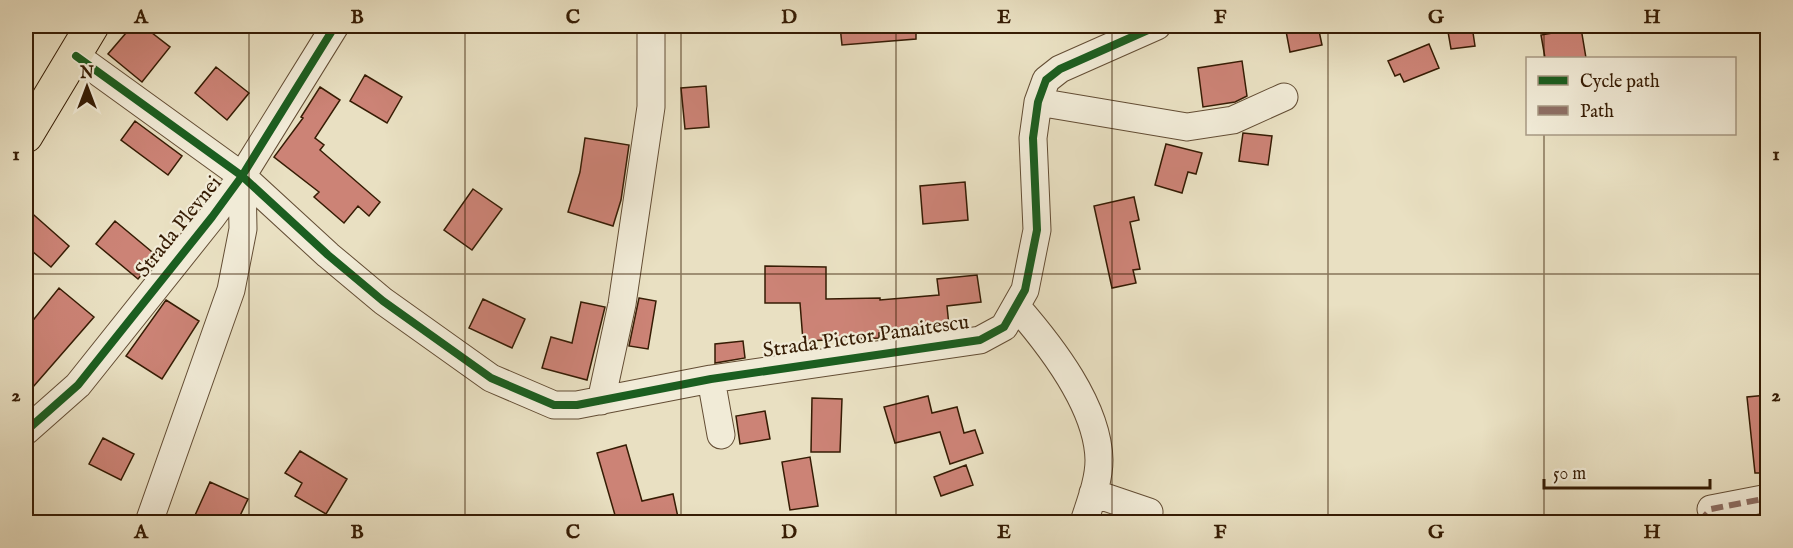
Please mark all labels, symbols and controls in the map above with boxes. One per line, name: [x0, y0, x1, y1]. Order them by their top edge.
text: A: [133, 5, 149, 30]
text: B: [350, 5, 364, 30]
text: C: [566, 5, 580, 30]
text: D: [781, 5, 797, 30]
text: E: [997, 5, 1011, 30]
text: F: [1214, 5, 1227, 30]
text: G: [1428, 5, 1445, 30]
text: H: [1643, 5, 1661, 30]
north arrow: [57, 57, 117, 117]
legend: [1526, 57, 1736, 135]
text: N: [79, 64, 94, 84]
text: Cycle path: [1580, 71, 1660, 94]
text: Path: [1580, 101, 1614, 124]
text: 1: [12, 142, 20, 167]
text: 1: [1772, 142, 1780, 167]
street label: Strada Plevnei: [130, 171, 228, 283]
street label: Strada Pictor Panaitescu: [761, 309, 971, 365]
text: 2: [11, 383, 21, 408]
text: 2: [1771, 383, 1781, 408]
scale bar: [1544, 452, 1710, 490]
text: 50 m: [1553, 463, 1586, 486]
text: A: [133, 520, 149, 545]
text: B: [350, 520, 364, 545]
text: C: [566, 520, 580, 545]
text: D: [781, 520, 797, 545]
text: E: [997, 520, 1011, 545]
text: F: [1214, 520, 1227, 545]
text: G: [1428, 520, 1445, 545]
text: H: [1643, 520, 1661, 545]

